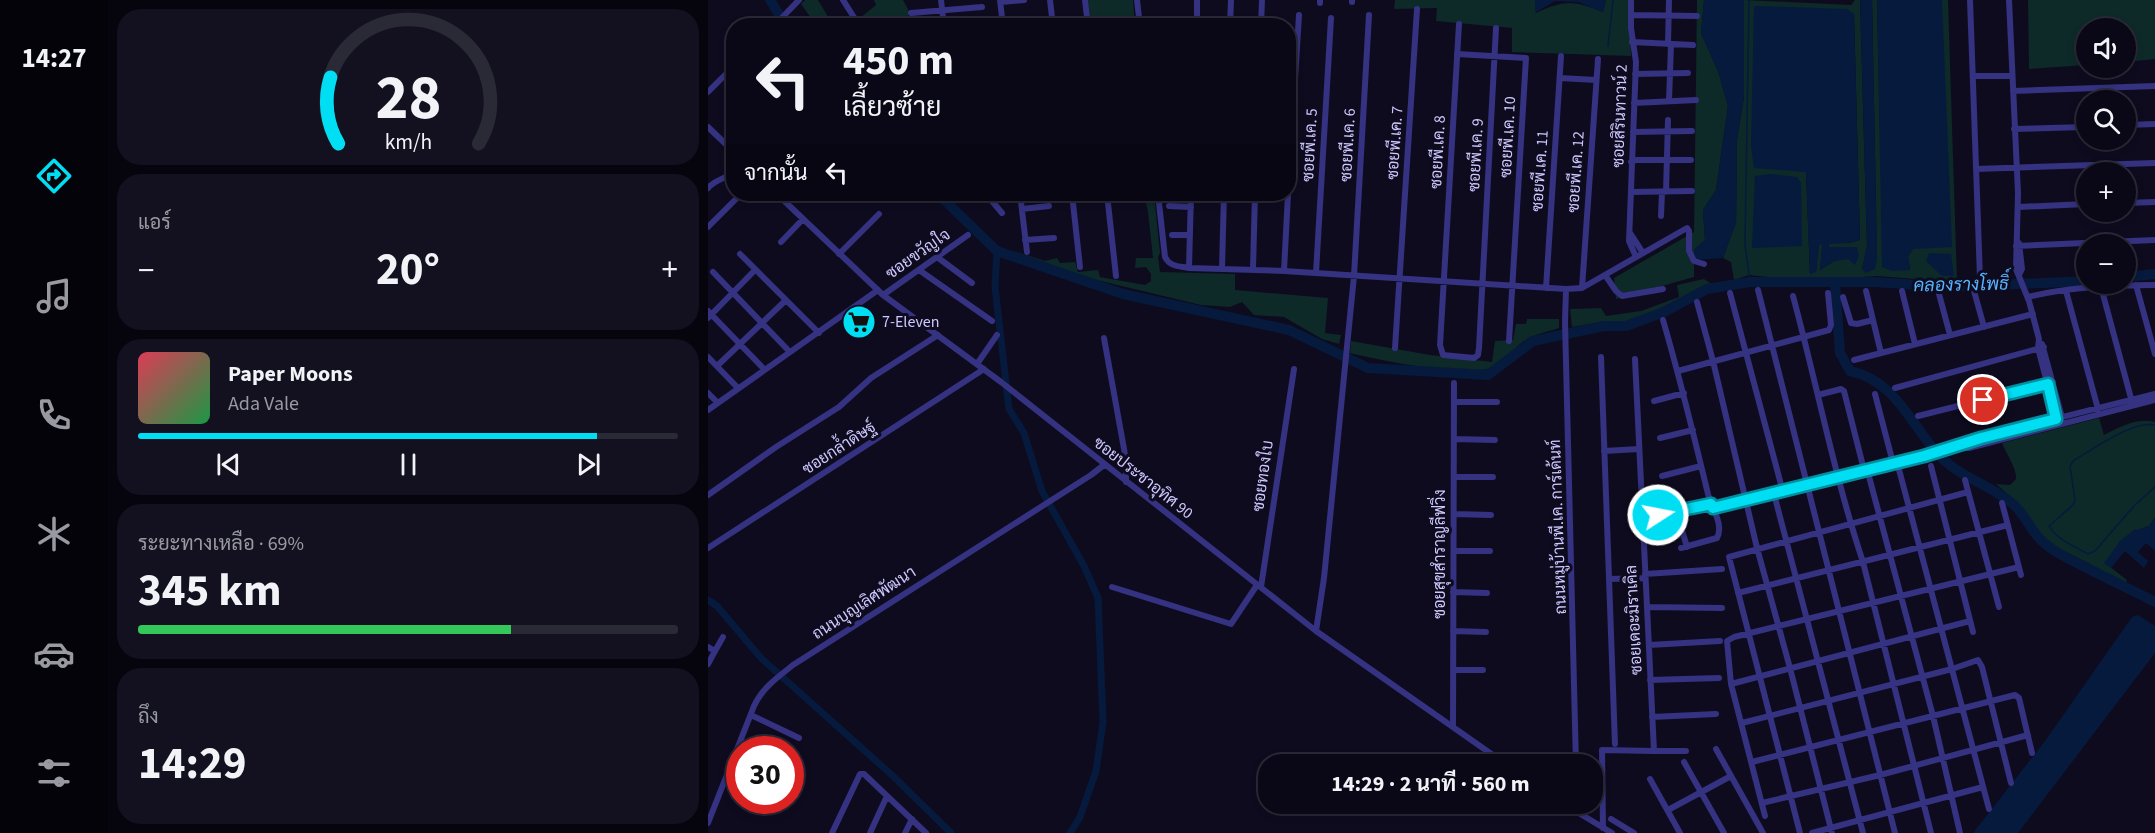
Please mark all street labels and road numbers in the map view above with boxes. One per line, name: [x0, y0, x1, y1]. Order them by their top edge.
street label: ซอยสิรินทาวน์ 2: [1605, 64, 1633, 168]
street label: ซอยพี.เค. 10: [1494, 96, 1521, 178]
street label: ซอยพี.เค. 7: [1380, 105, 1409, 181]
street label: ซอยพี.เค. 5: [1296, 108, 1323, 182]
street label: ซอยพี.เค. 6: [1334, 108, 1361, 182]
street label: ซอยพี.เค. 8: [1424, 115, 1451, 189]
street label: ซอยพี.เค. 9: [1462, 118, 1489, 192]
street label: ซอยพี.เค. 11: [1525, 129, 1554, 212]
street label: ซอยพี.เค. 12: [1561, 130, 1590, 213]
street label: ซอยขวัญใจ: [881, 223, 955, 284]
street label: ซอยกล้ำดิษฐ์: [796, 413, 880, 480]
street label: ซอยประชาอุทิศ 90: [1088, 432, 1198, 524]
street label: ซอยทองใบ: [1246, 439, 1279, 513]
street label: ถนนหมู่บ้านพี.เค. การ์เด้นท์: [1542, 439, 1572, 615]
street label: ซอยสุขสำราญลีฟวิ่ง: [1426, 489, 1451, 619]
street label: ถนนบุญเลิศพัฒนา: [808, 561, 920, 645]
street label: ซอยเดอะมิราเคิล: [1620, 565, 1648, 675]

